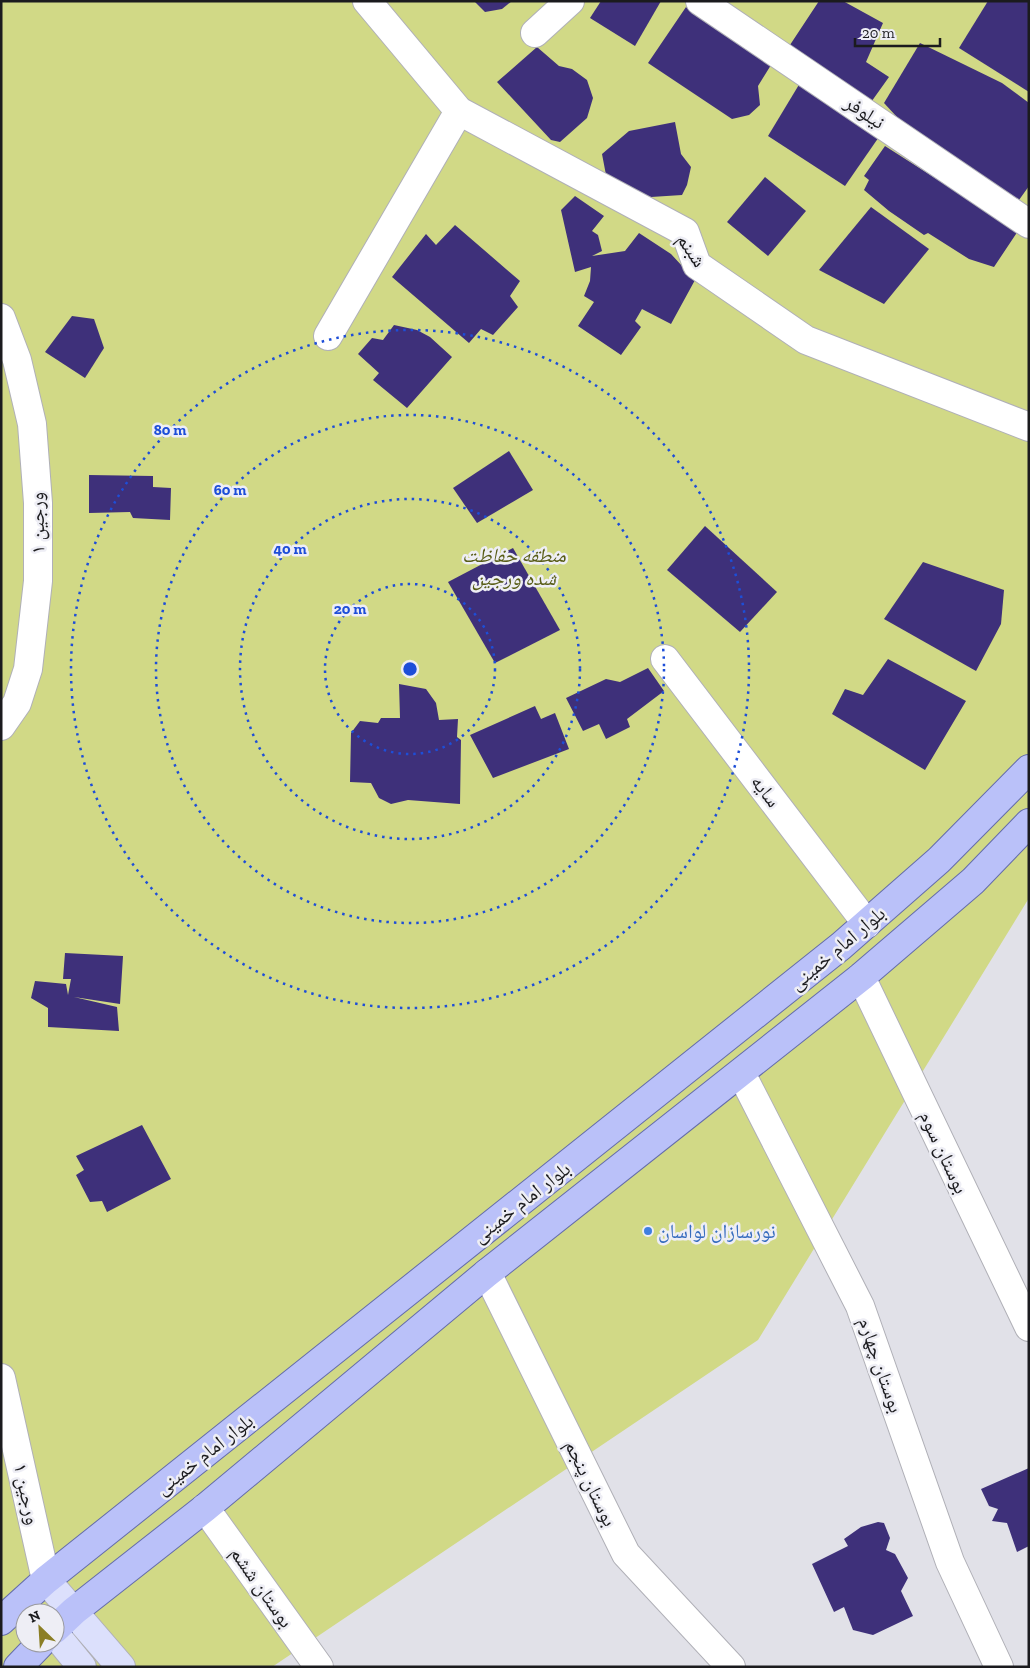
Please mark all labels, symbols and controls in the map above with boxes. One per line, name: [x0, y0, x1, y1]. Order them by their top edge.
scale bar: [855, 15, 940, 47]
text: 20 m: [862, 24, 895, 42]
street label: نیلوفر: [839, 89, 890, 134]
street label: شبنم: [670, 229, 712, 273]
text: 80 m: [154, 421, 186, 439]
text: 60 m: [214, 481, 246, 499]
street label: ورجین ۱: [24, 492, 50, 554]
text: 40 m: [273, 540, 307, 558]
park label: منطقه حفاظت شده ورجین: [462, 543, 566, 591]
text: 20 m: [334, 600, 366, 618]
centre of rings: [401, 660, 419, 678]
street label: سایه: [746, 770, 786, 812]
street label: بلوار امام خمینی: [784, 901, 891, 997]
street label: بوستان سوم: [913, 1107, 974, 1198]
street label: بلوار امام خمینی: [467, 1156, 576, 1249]
place label: نورسازان لواسان: [658, 1219, 776, 1243]
marker: نورسازان لواسان: [642, 1225, 654, 1237]
street label: بوستان چهارم: [852, 1314, 909, 1417]
street label: بلوار امام خمینی: [150, 1408, 259, 1501]
street label: بوستان پنجم: [558, 1436, 622, 1531]
street label: ورجین ۱: [9, 1461, 45, 1527]
street label: بوستان ششم: [224, 1542, 299, 1633]
north arrow: [15, 1603, 65, 1653]
text: N: [26, 1607, 43, 1627]

